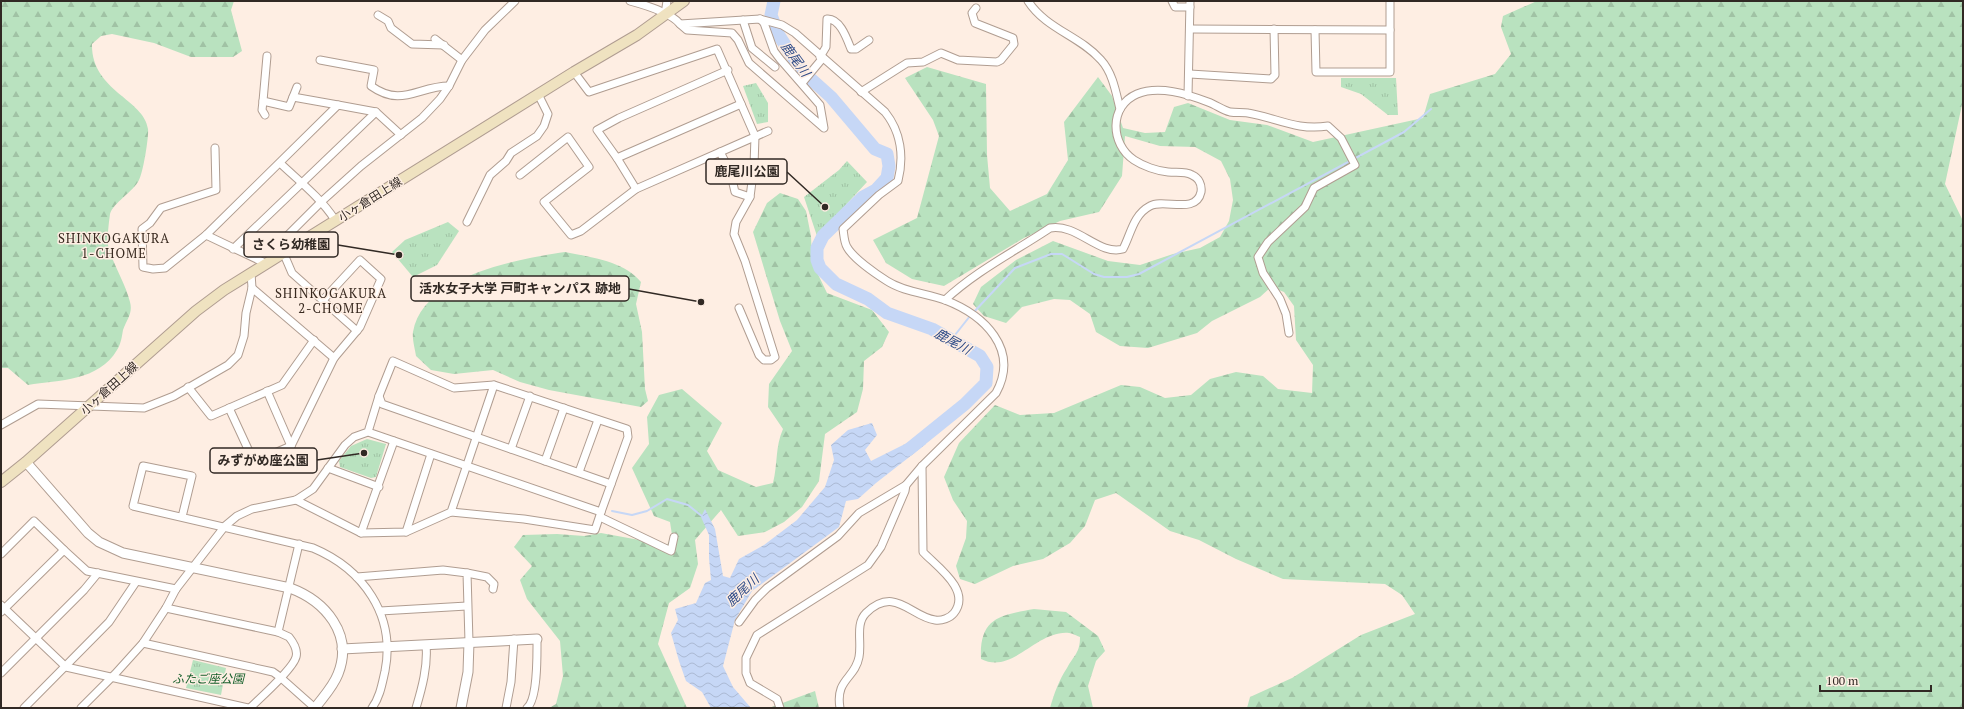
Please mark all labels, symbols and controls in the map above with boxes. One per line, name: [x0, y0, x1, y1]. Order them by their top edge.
water label: 鹿尾川: [777, 38, 816, 82]
callout: 鹿尾川公園: [706, 159, 787, 184]
text: 鹿尾川公園: [714, 162, 780, 180]
street label: 小ヶ倉田上線: [335, 174, 405, 224]
district label: SHINKOGAKURA 1-CHOME: [58, 229, 170, 262]
callout: さくら幼稚園: [244, 232, 338, 257]
text: さくら幼稚園: [252, 235, 330, 253]
callout: 活水女子大学 戸町キャンパス 跡地: [411, 276, 629, 301]
text: 活水女子大学 戸町キャンパス 跡地: [419, 279, 621, 297]
district label: SHINKOGAKURA 2-CHOME: [275, 284, 387, 317]
water label: 鹿尾川: [932, 324, 976, 359]
street label: 小ヶ倉田上線: [77, 358, 141, 418]
callout: みずがめ座公園: [210, 448, 317, 473]
text: みずがめ座公園: [217, 451, 309, 469]
water label: 鹿尾川: [722, 569, 764, 610]
scale bar: [1820, 667, 1931, 693]
park label: ふたご座公園: [172, 671, 246, 686]
text: 100 m: [1826, 673, 1859, 688]

